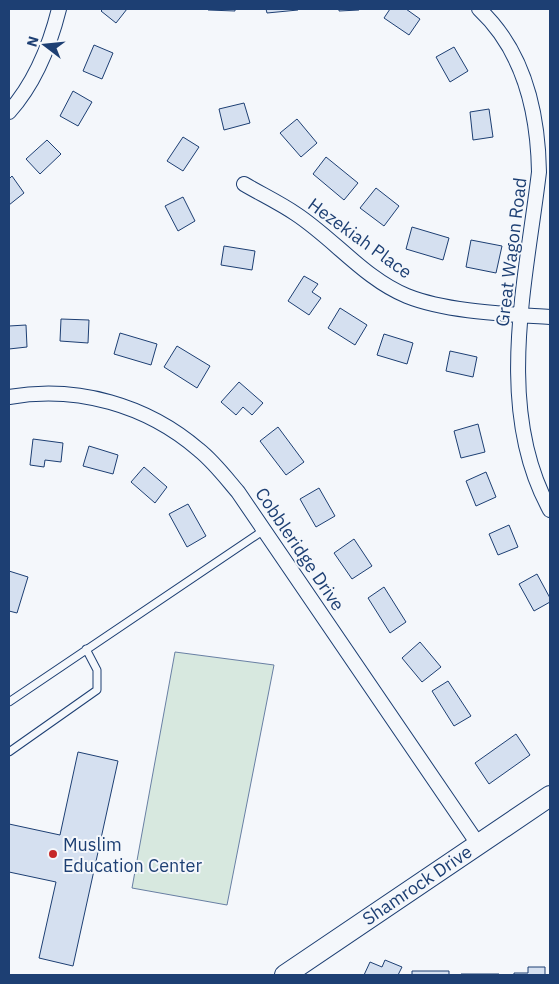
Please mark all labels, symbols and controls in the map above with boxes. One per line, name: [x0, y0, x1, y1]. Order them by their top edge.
north arrow: [20, 20, 70, 70]
text: N: [22, 34, 43, 49]
street label: Great Wagon Road: [490, 176, 532, 328]
street label: Hezekiah Place: [304, 193, 417, 283]
street label: Cobbleridge Drive: [250, 483, 350, 615]
place label: Muslim Education Center: [63, 833, 202, 877]
street label: Shamrock Drive: [358, 840, 476, 930]
marker: Muslim Education Center: [47, 848, 59, 860]

